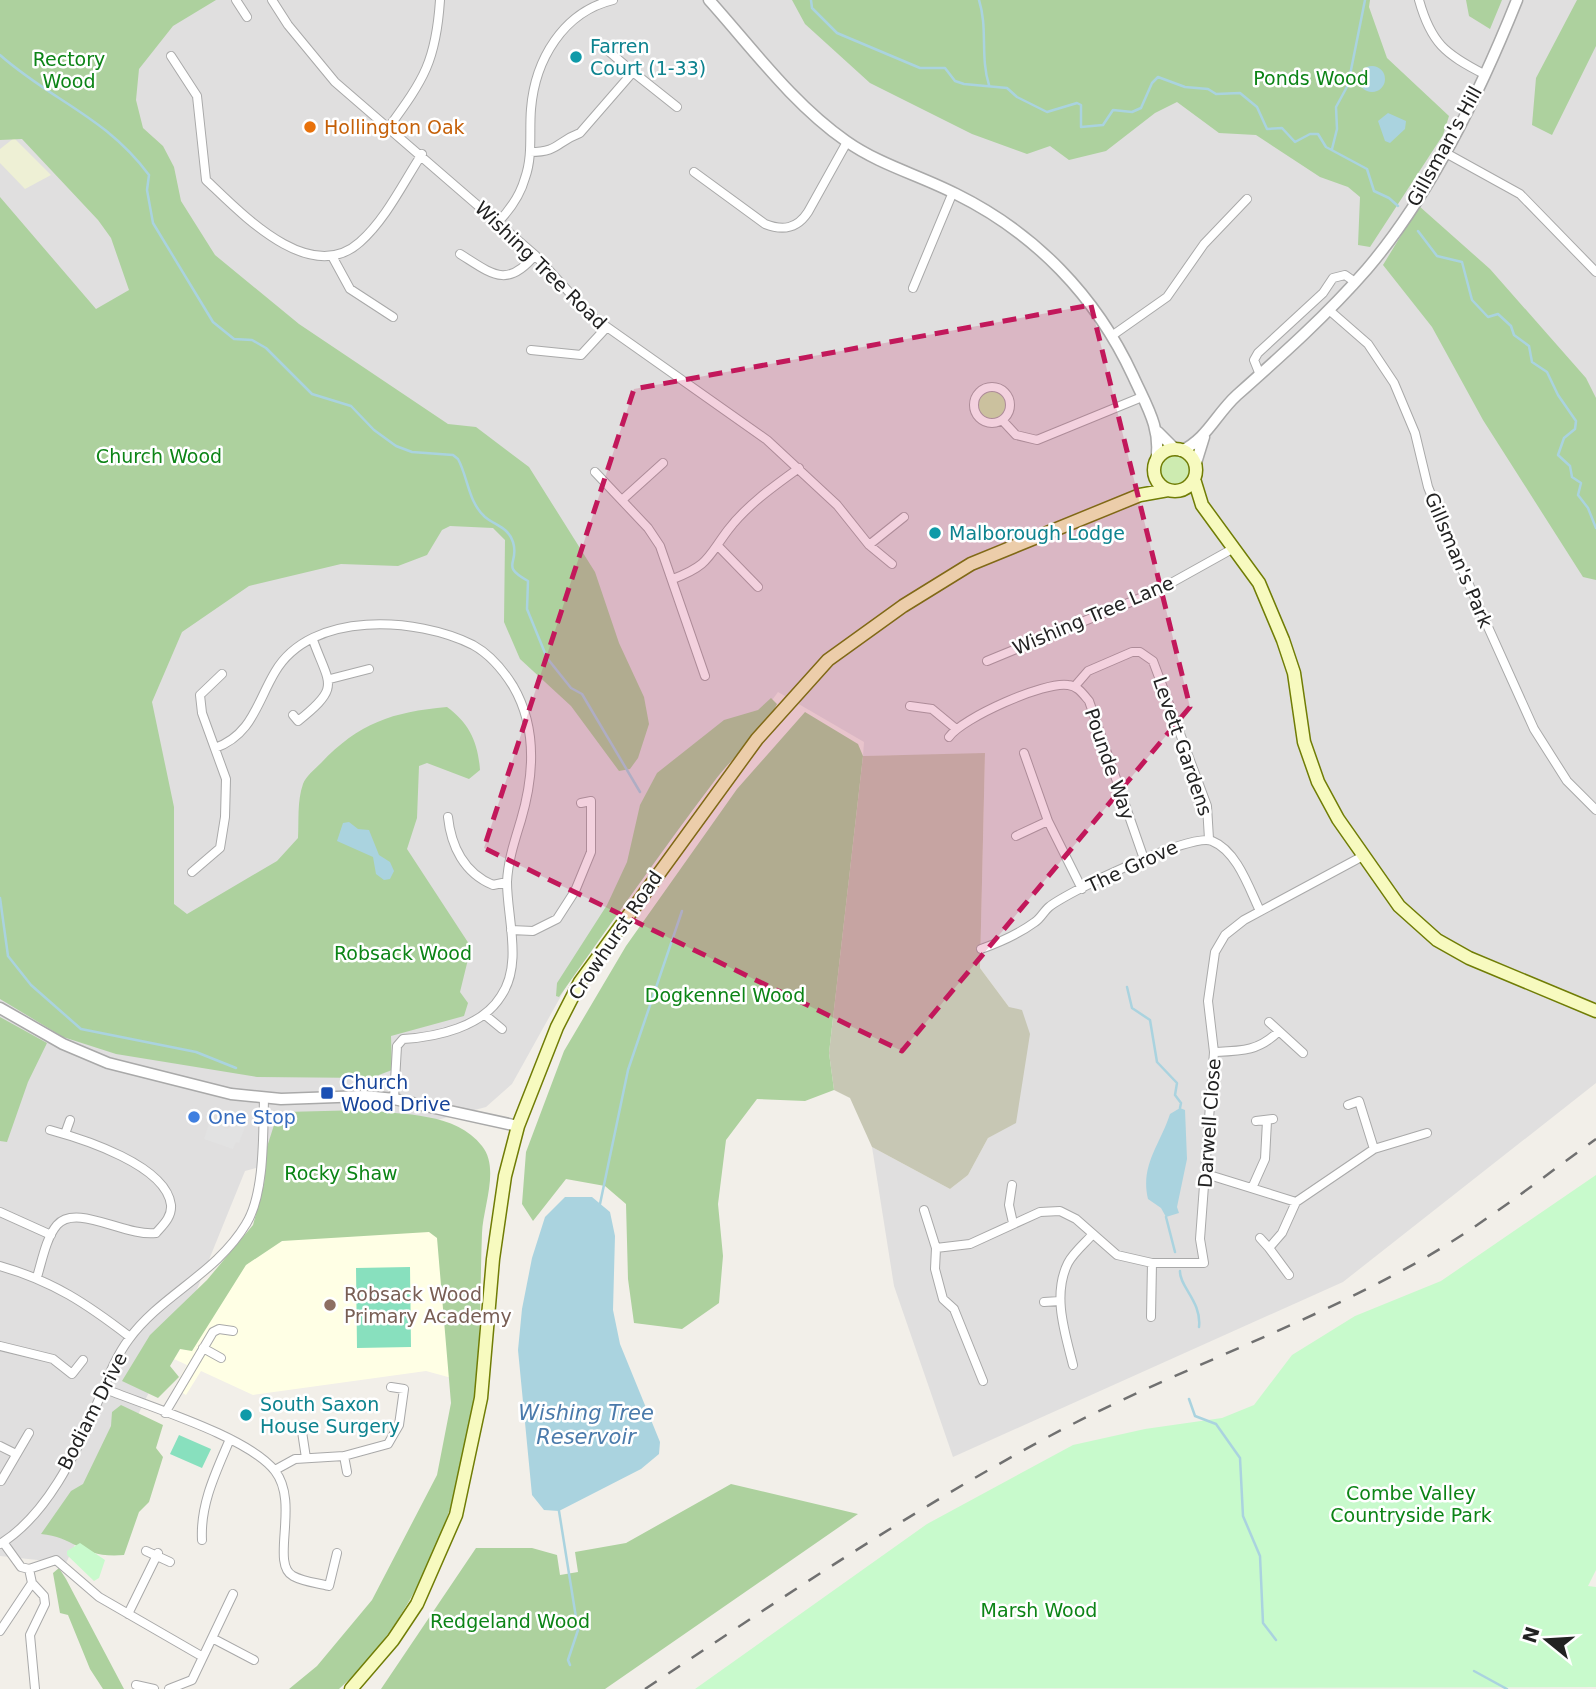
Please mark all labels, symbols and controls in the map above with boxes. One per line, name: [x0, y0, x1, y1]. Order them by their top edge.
place label: Farren Court (1-33): [590, 35, 706, 79]
park label: Rectory Wood: [33, 48, 105, 92]
marker: Farren Court (1-33): [568, 49, 584, 65]
park label: Ponds Wood: [1253, 67, 1369, 89]
street label: Gillsman's Hill: [1402, 82, 1486, 210]
place label: Hollington Oak: [324, 116, 465, 138]
marker: Hollington Oak: [302, 119, 318, 135]
street label: Wishing Tree Road: [471, 197, 611, 333]
park label: Church Wood: [96, 445, 222, 467]
street label: Gillsman's Park: [1421, 489, 1497, 631]
place label: Malborough Lodge: [949, 522, 1125, 544]
marker: Malborough Lodge: [927, 525, 943, 541]
street label: Wishing Tree Lane: [1009, 571, 1177, 659]
street label: Levett Gardens: [1149, 674, 1217, 818]
street label: Pounde Way: [1081, 705, 1139, 823]
street label: The Grove: [1082, 835, 1181, 897]
street label: Crowhurst Road: [564, 866, 666, 1004]
park label: Robsack Wood: [334, 942, 472, 964]
park label: Dogkennel Wood: [645, 984, 805, 1006]
street label: Darwell Close: [1194, 1058, 1224, 1188]
place label: Church Wood Drive: [341, 1071, 451, 1115]
marker: Church Wood Drive: [319, 1085, 335, 1101]
place label: One Stop: [208, 1106, 296, 1128]
marker: One Stop: [186, 1109, 202, 1125]
park label: Rocky Shaw: [284, 1162, 398, 1184]
place label: Robsack Wood Primary Academy: [344, 1283, 512, 1327]
marker: Robsack Wood Primary Academy: [322, 1297, 338, 1313]
street label: Bodiam Drive: [53, 1349, 131, 1473]
place label: South Saxon House Surgery: [260, 1393, 400, 1437]
water label: Wishing Tree Reservoir: [518, 1401, 654, 1449]
marker: South Saxon House Surgery: [238, 1407, 254, 1423]
park label: Combe Valley Countryside Park: [1330, 1482, 1492, 1526]
park label: Marsh Wood: [981, 1599, 1097, 1621]
north arrow: [1512, 1605, 1582, 1675]
park label: Redgeland Wood: [430, 1610, 590, 1632]
text: N: [1518, 1624, 1544, 1646]

